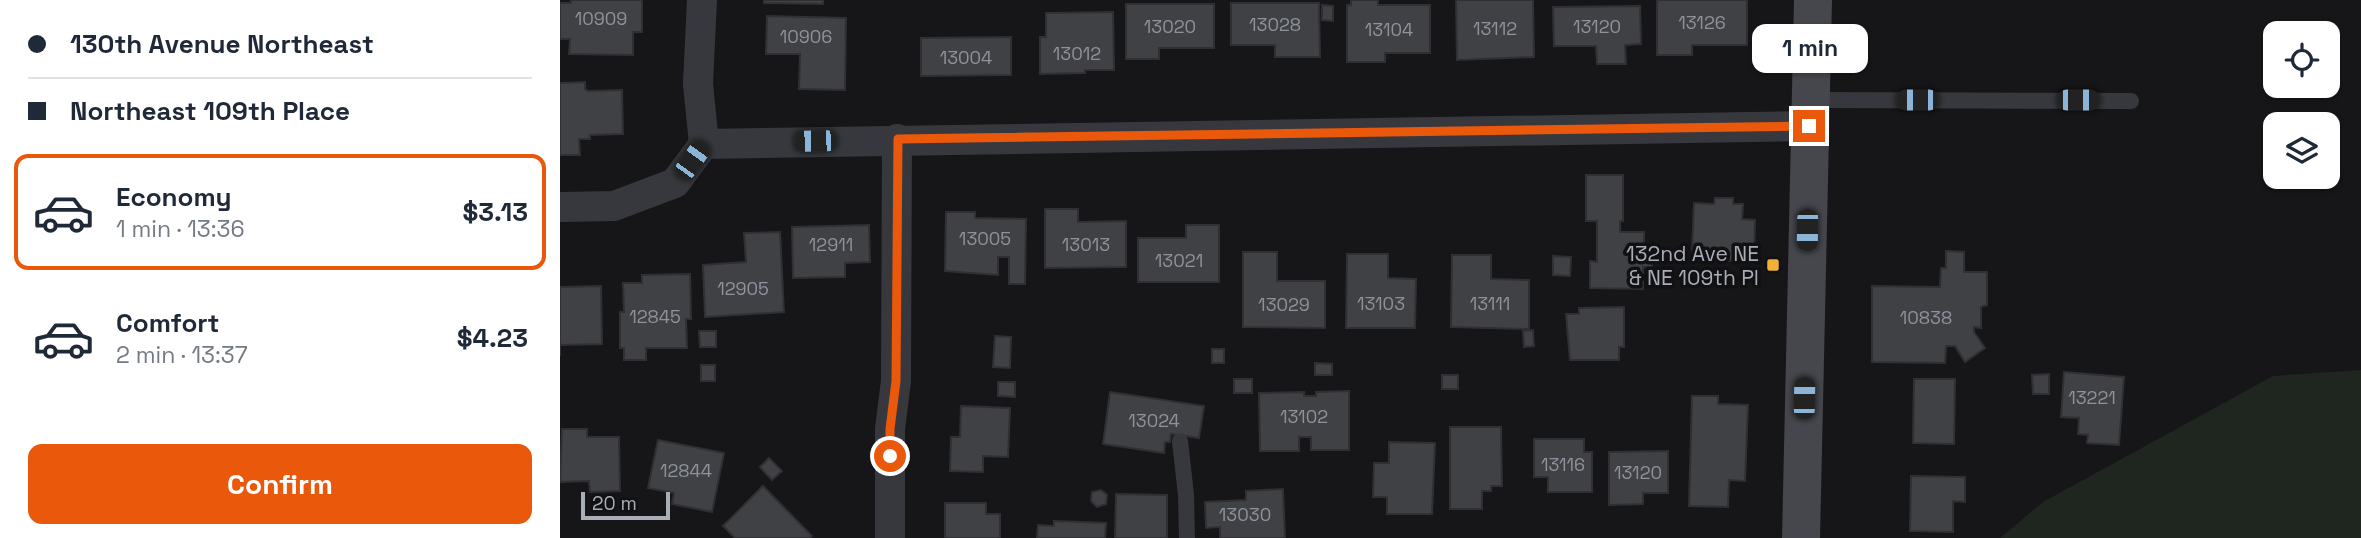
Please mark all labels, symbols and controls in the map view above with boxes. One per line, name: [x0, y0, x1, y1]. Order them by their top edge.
house number: 10909: [575, 7, 627, 30]
house number: 13126: [1678, 11, 1726, 34]
house number: 13028: [1249, 13, 1301, 36]
house number: 13020: [1144, 15, 1196, 38]
house number: 13120: [1573, 15, 1621, 38]
house number: 13112: [1473, 17, 1517, 40]
house number: 13104: [1365, 18, 1413, 41]
map controls: [2263, 21, 2340, 189]
button: locate: [2263, 21, 2340, 98]
callout: 1 min: [1751, 24, 1867, 74]
house number: 10906: [780, 25, 832, 48]
text: 130th Avenue Northeast: [70, 27, 374, 61]
text: 1 min: [1782, 33, 1838, 63]
house number: 13012: [1053, 42, 1101, 65]
house number: 13004: [940, 46, 992, 69]
car: [1897, 90, 1939, 111]
car: [2058, 90, 2100, 111]
text: Northeast 109th Place: [70, 94, 350, 128]
route end: [1793, 110, 1825, 142]
button: layers: [2263, 112, 2340, 189]
car: [794, 130, 837, 152]
car: [672, 137, 713, 183]
text: Economy: [116, 180, 232, 214]
icon: car: [32, 181, 95, 244]
text: $3.13: [462, 195, 528, 229]
car: [1797, 209, 1818, 251]
text: 1 min · 13:36: [116, 214, 244, 244]
house number: 13005: [959, 227, 1011, 250]
house number: 12911: [809, 233, 853, 256]
house number: 13013: [1062, 233, 1110, 256]
place label: 132nd Ave NE & NE 109th Pl: [1626, 240, 1759, 291]
house number: 13021: [1155, 249, 1203, 272]
marker: 132nd Ave NE & NE 109th Pl: [1765, 257, 1781, 273]
house number: 12905: [717, 277, 769, 300]
house number: 13103: [1357, 292, 1405, 315]
house number: 13111: [1470, 292, 1510, 315]
house number: 13029: [1258, 293, 1310, 316]
house number: 12845: [629, 305, 681, 328]
text: Comfort: [116, 306, 219, 340]
house number: 10838: [1900, 306, 1952, 329]
icon: car: [32, 307, 95, 370]
text: $4.23: [457, 321, 528, 355]
text: 2 min · 13:37: [116, 340, 248, 370]
car: [1794, 377, 1815, 419]
house number: 13221: [2068, 386, 2116, 409]
house number: 13102: [1280, 405, 1328, 428]
house number: 13024: [1128, 409, 1180, 432]
route start: [874, 440, 906, 472]
button: Confirm: [28, 444, 532, 524]
house number: 13116: [1541, 453, 1585, 476]
house number: 12844: [660, 459, 712, 482]
house number: 13120: [1614, 461, 1662, 484]
scale bar: [581, 489, 670, 521]
text: 20 m: [592, 491, 637, 516]
house number: 13030: [1219, 503, 1271, 526]

